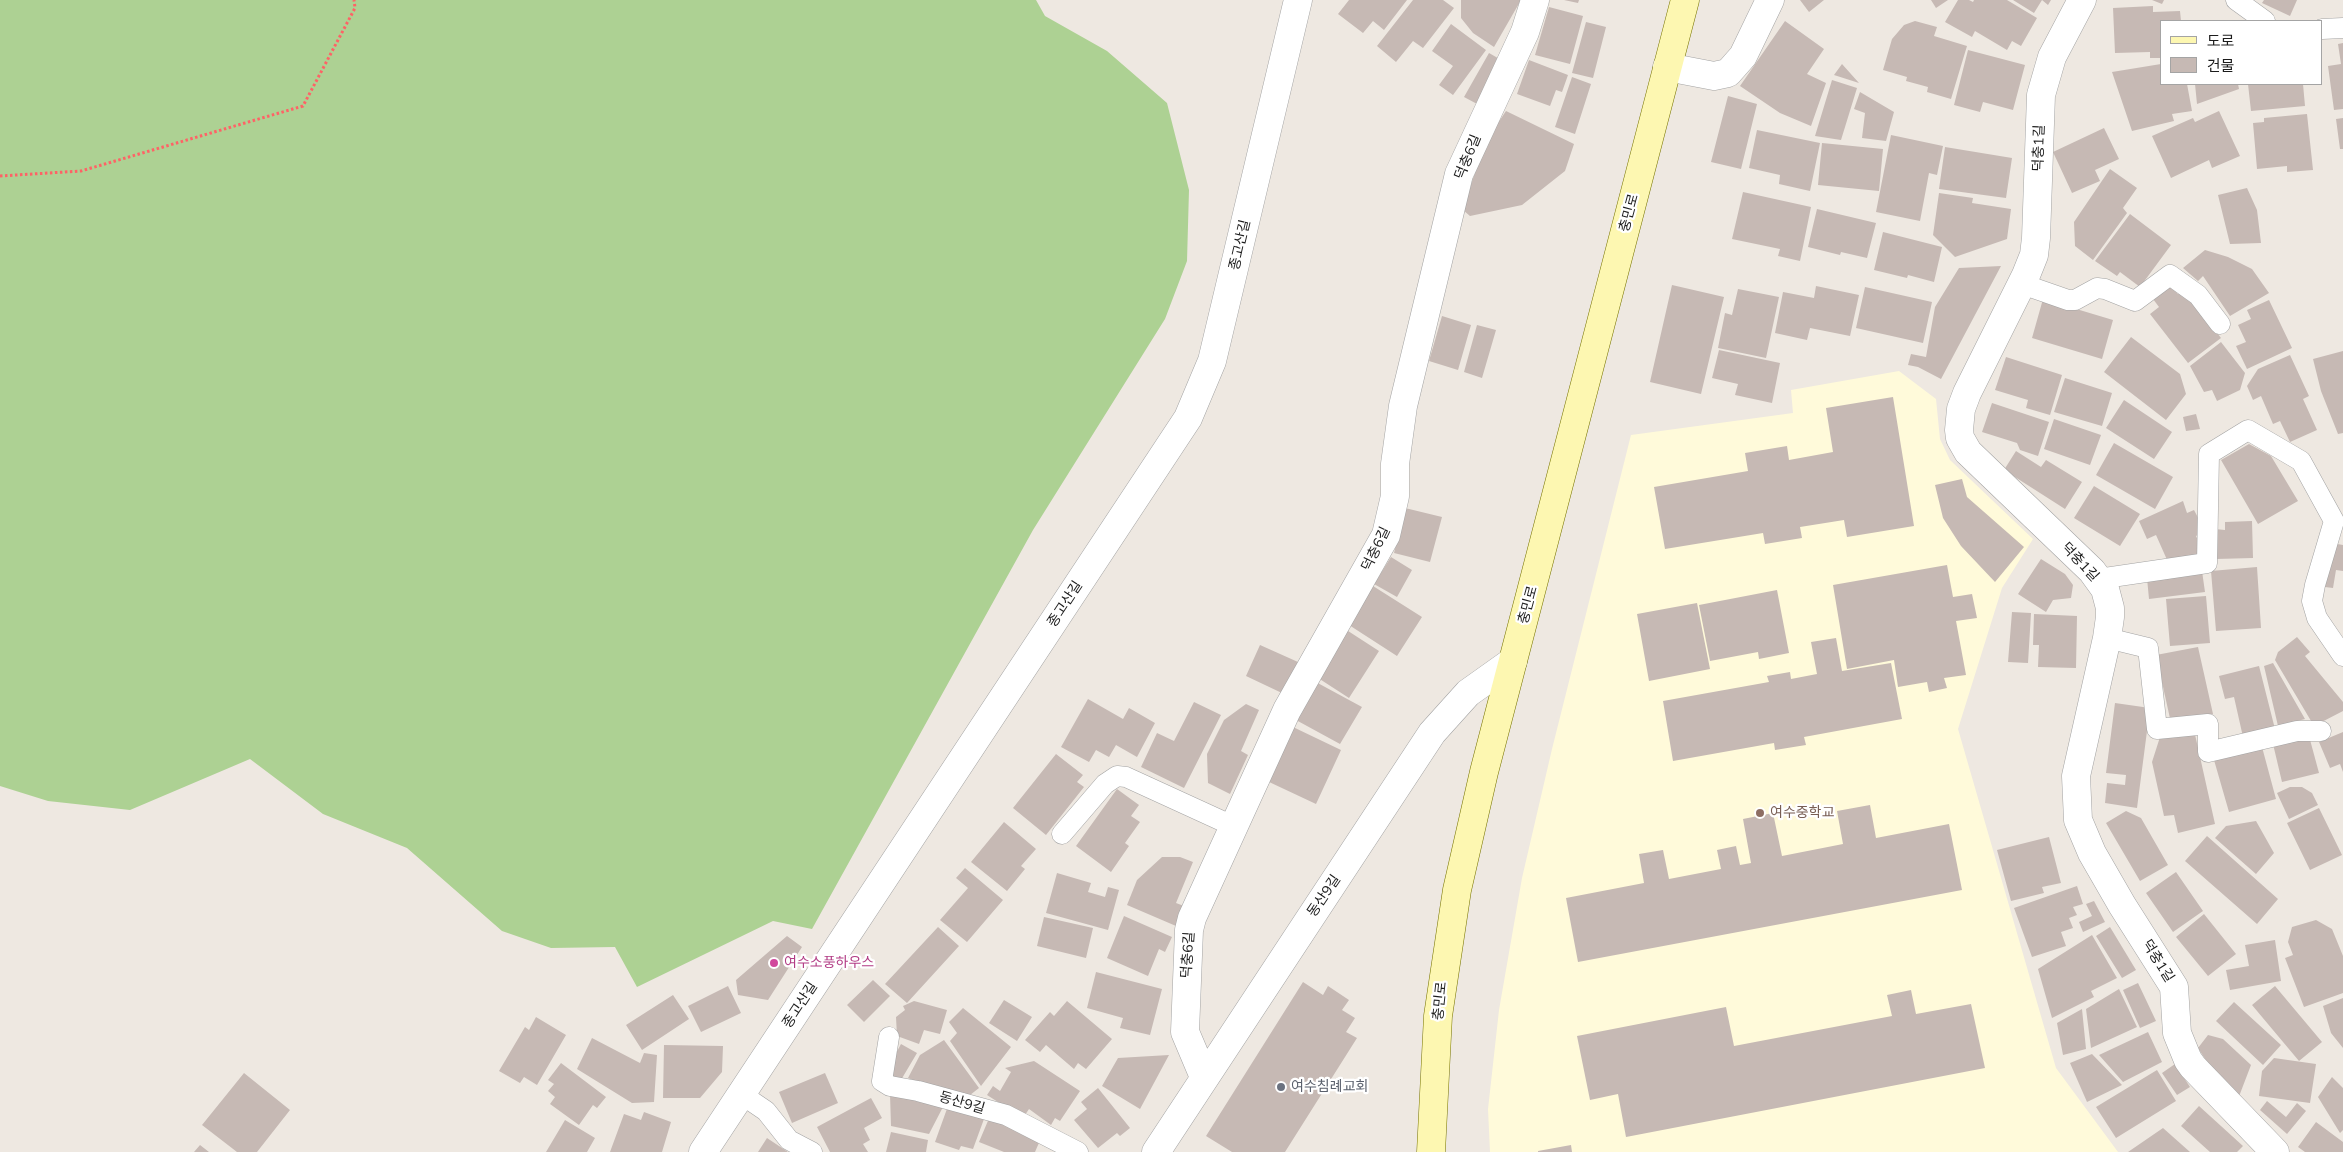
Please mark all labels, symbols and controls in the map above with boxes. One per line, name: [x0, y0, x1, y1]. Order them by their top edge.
legend: [2160, 20, 2323, 85]
text: 도로: [2207, 31, 2235, 50]
text: 건물: [2207, 56, 2235, 75]
street label: 덕충1길: [2030, 124, 2048, 172]
street label: 덕충6길: [1451, 132, 1485, 182]
street label: 충민로: [1616, 192, 1642, 234]
street label: 종고산길: [1226, 218, 1254, 272]
street label: 덕충6길: [1358, 524, 1394, 574]
street label: 덕충1길: [2058, 539, 2102, 585]
street label: 종고산길: [1044, 578, 1086, 630]
street label: 충민로: [1515, 584, 1541, 626]
place label: 여수중학교: [1770, 805, 1834, 821]
marker: 여수중학교: [1754, 807, 1766, 819]
street label: 동산9길: [1304, 872, 1344, 920]
street label: 덕충6길: [1178, 931, 1198, 979]
street label: 덕충1길: [2138, 937, 2178, 985]
place label: 여수소풍하우스: [784, 955, 874, 971]
marker: 여수소풍하우스: [768, 957, 780, 969]
street label: 종고산길: [779, 979, 821, 1031]
street label: 충민로: [1430, 981, 1450, 1021]
place label: 여수침례교회: [1291, 1079, 1368, 1095]
marker: 여수침례교회: [1275, 1081, 1287, 1093]
street label: 동산9길: [937, 1088, 987, 1118]

